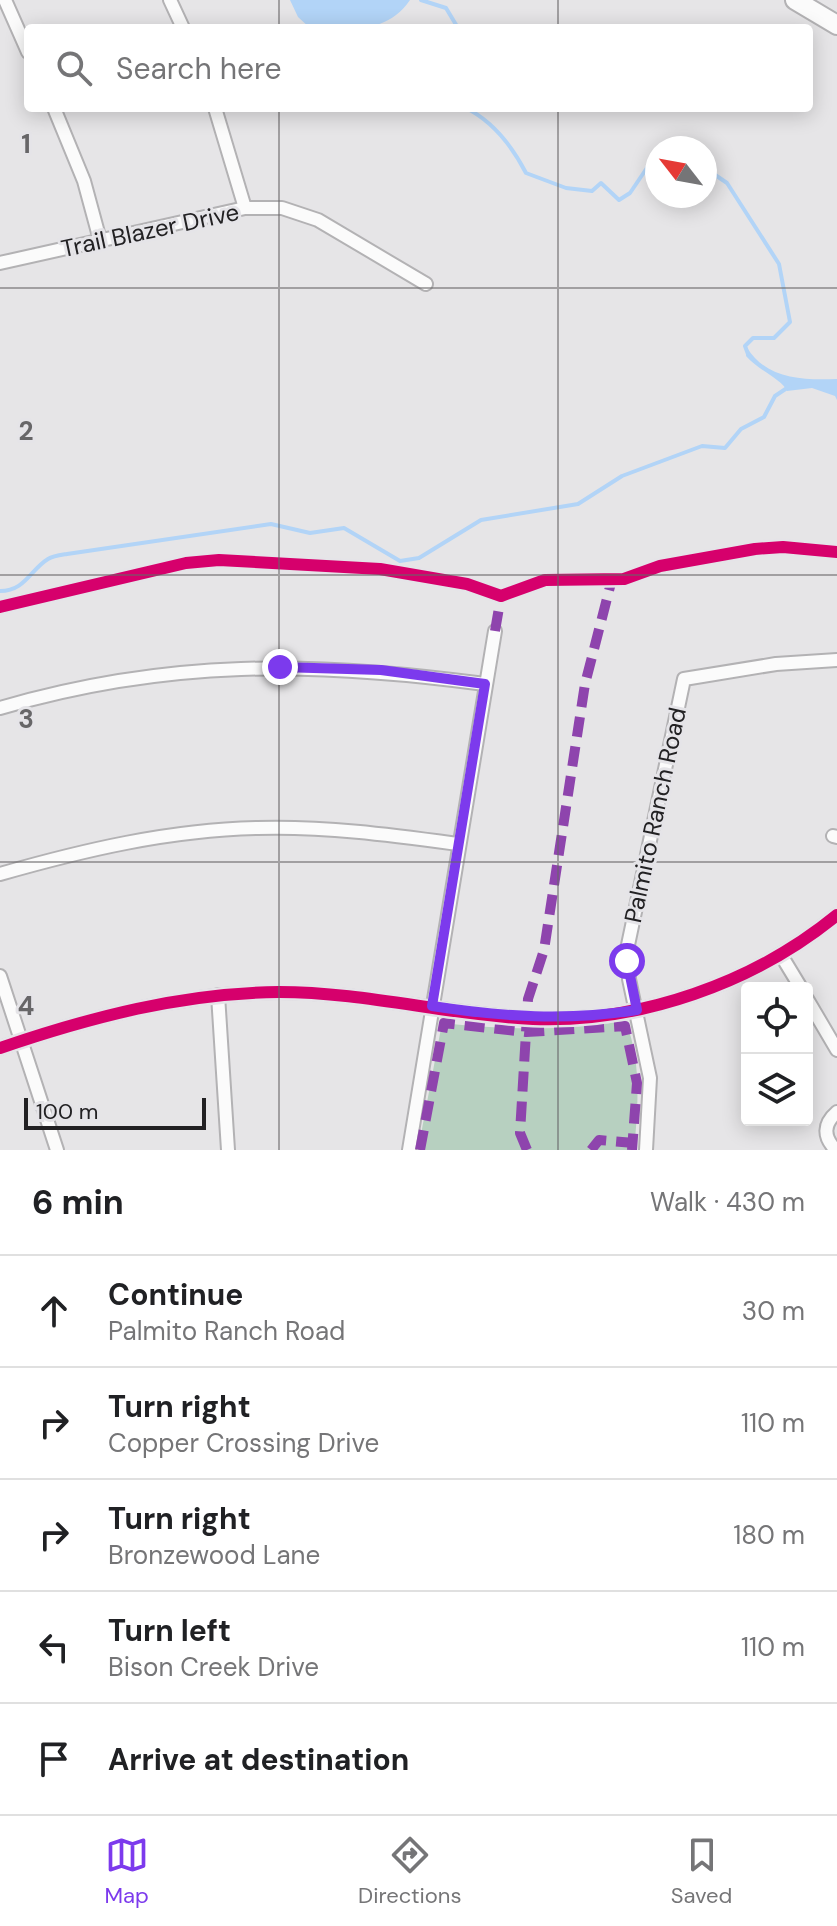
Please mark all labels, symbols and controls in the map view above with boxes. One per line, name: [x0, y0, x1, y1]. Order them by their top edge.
search box: [24, 24, 813, 112]
icon: search: [52, 46, 96, 90]
text: Search here: [116, 49, 282, 88]
text: 1: [21, 127, 31, 161]
north arrow: [645, 136, 717, 208]
street label: Trail Blazer Drive: [58, 196, 242, 264]
text: 2: [18, 414, 34, 448]
route end: [262, 649, 298, 685]
text: 3: [18, 702, 34, 736]
street label: Palmito Ranch Road: [617, 705, 693, 925]
route start: [609, 943, 645, 979]
map controls: [741, 982, 813, 1126]
button: locate: [741, 982, 813, 1054]
text: 4: [18, 989, 34, 1023]
button: layers: [741, 1054, 813, 1126]
scale bar: [24, 1094, 206, 1130]
text: 100 m: [36, 1097, 98, 1126]
text: 6 min: [32, 1180, 124, 1225]
text: Walk · 430 m: [650, 1185, 805, 1219]
text: Continue: [108, 1275, 243, 1314]
icon: ahead: [32, 1289, 76, 1333]
text: 30 m: [742, 1294, 805, 1328]
text: Palmito Ranch Road: [108, 1314, 345, 1348]
text: Turn right: [108, 1387, 251, 1426]
icon: right: [32, 1401, 76, 1445]
text: 110 m: [741, 1406, 805, 1440]
text: Copper Crossing Drive: [108, 1426, 379, 1460]
text: Turn right: [108, 1499, 251, 1538]
icon: right: [32, 1513, 76, 1557]
text: 180 m: [733, 1518, 805, 1552]
text: Bronzewood Lane: [108, 1538, 320, 1572]
text: Turn left: [108, 1611, 231, 1650]
icon: left: [32, 1625, 76, 1669]
text: 110 m: [741, 1630, 805, 1664]
text: Bison Creek Drive: [108, 1650, 319, 1684]
icon: arrive: [32, 1737, 76, 1781]
text: Arrive at destination: [108, 1740, 409, 1779]
tab: Map: [105, 1833, 149, 1910]
tab: Directions: [358, 1833, 462, 1910]
tab: Saved: [671, 1833, 732, 1910]

